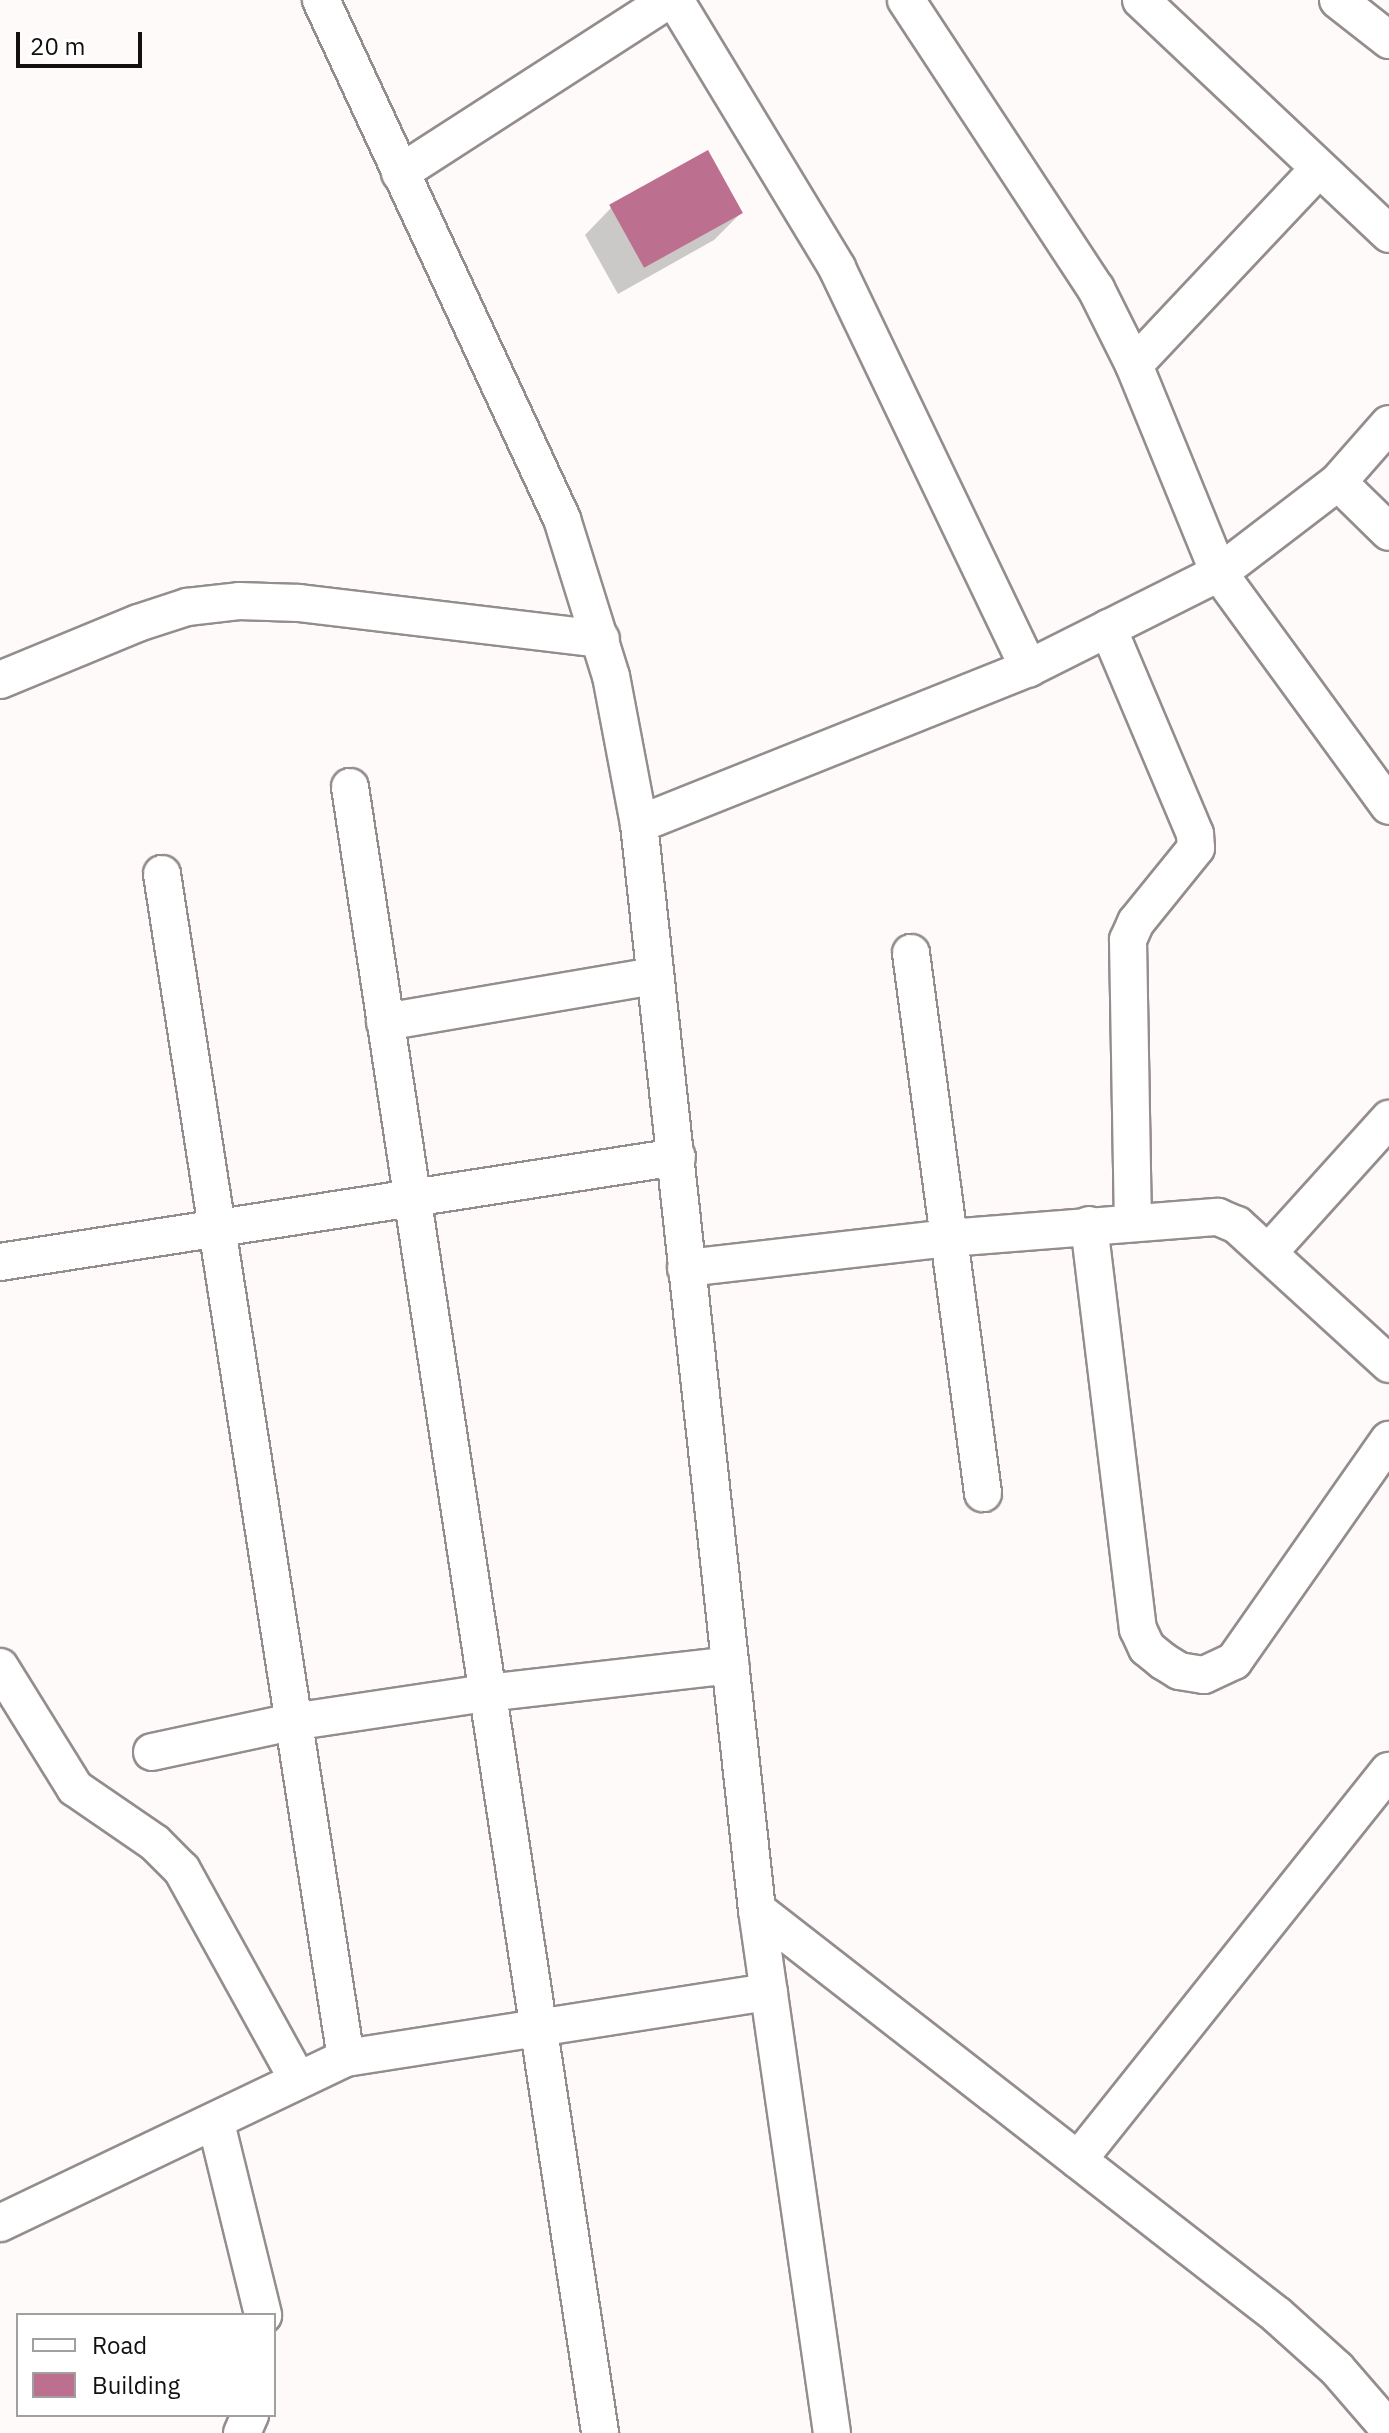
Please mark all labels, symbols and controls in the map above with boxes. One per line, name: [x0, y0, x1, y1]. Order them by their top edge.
scale bar: [20, 16, 146, 66]
text: 20 m: [30, 30, 85, 62]
legend: [16, 2313, 276, 2417]
text: Road: [92, 2329, 147, 2361]
text: Building: [92, 2369, 180, 2401]

